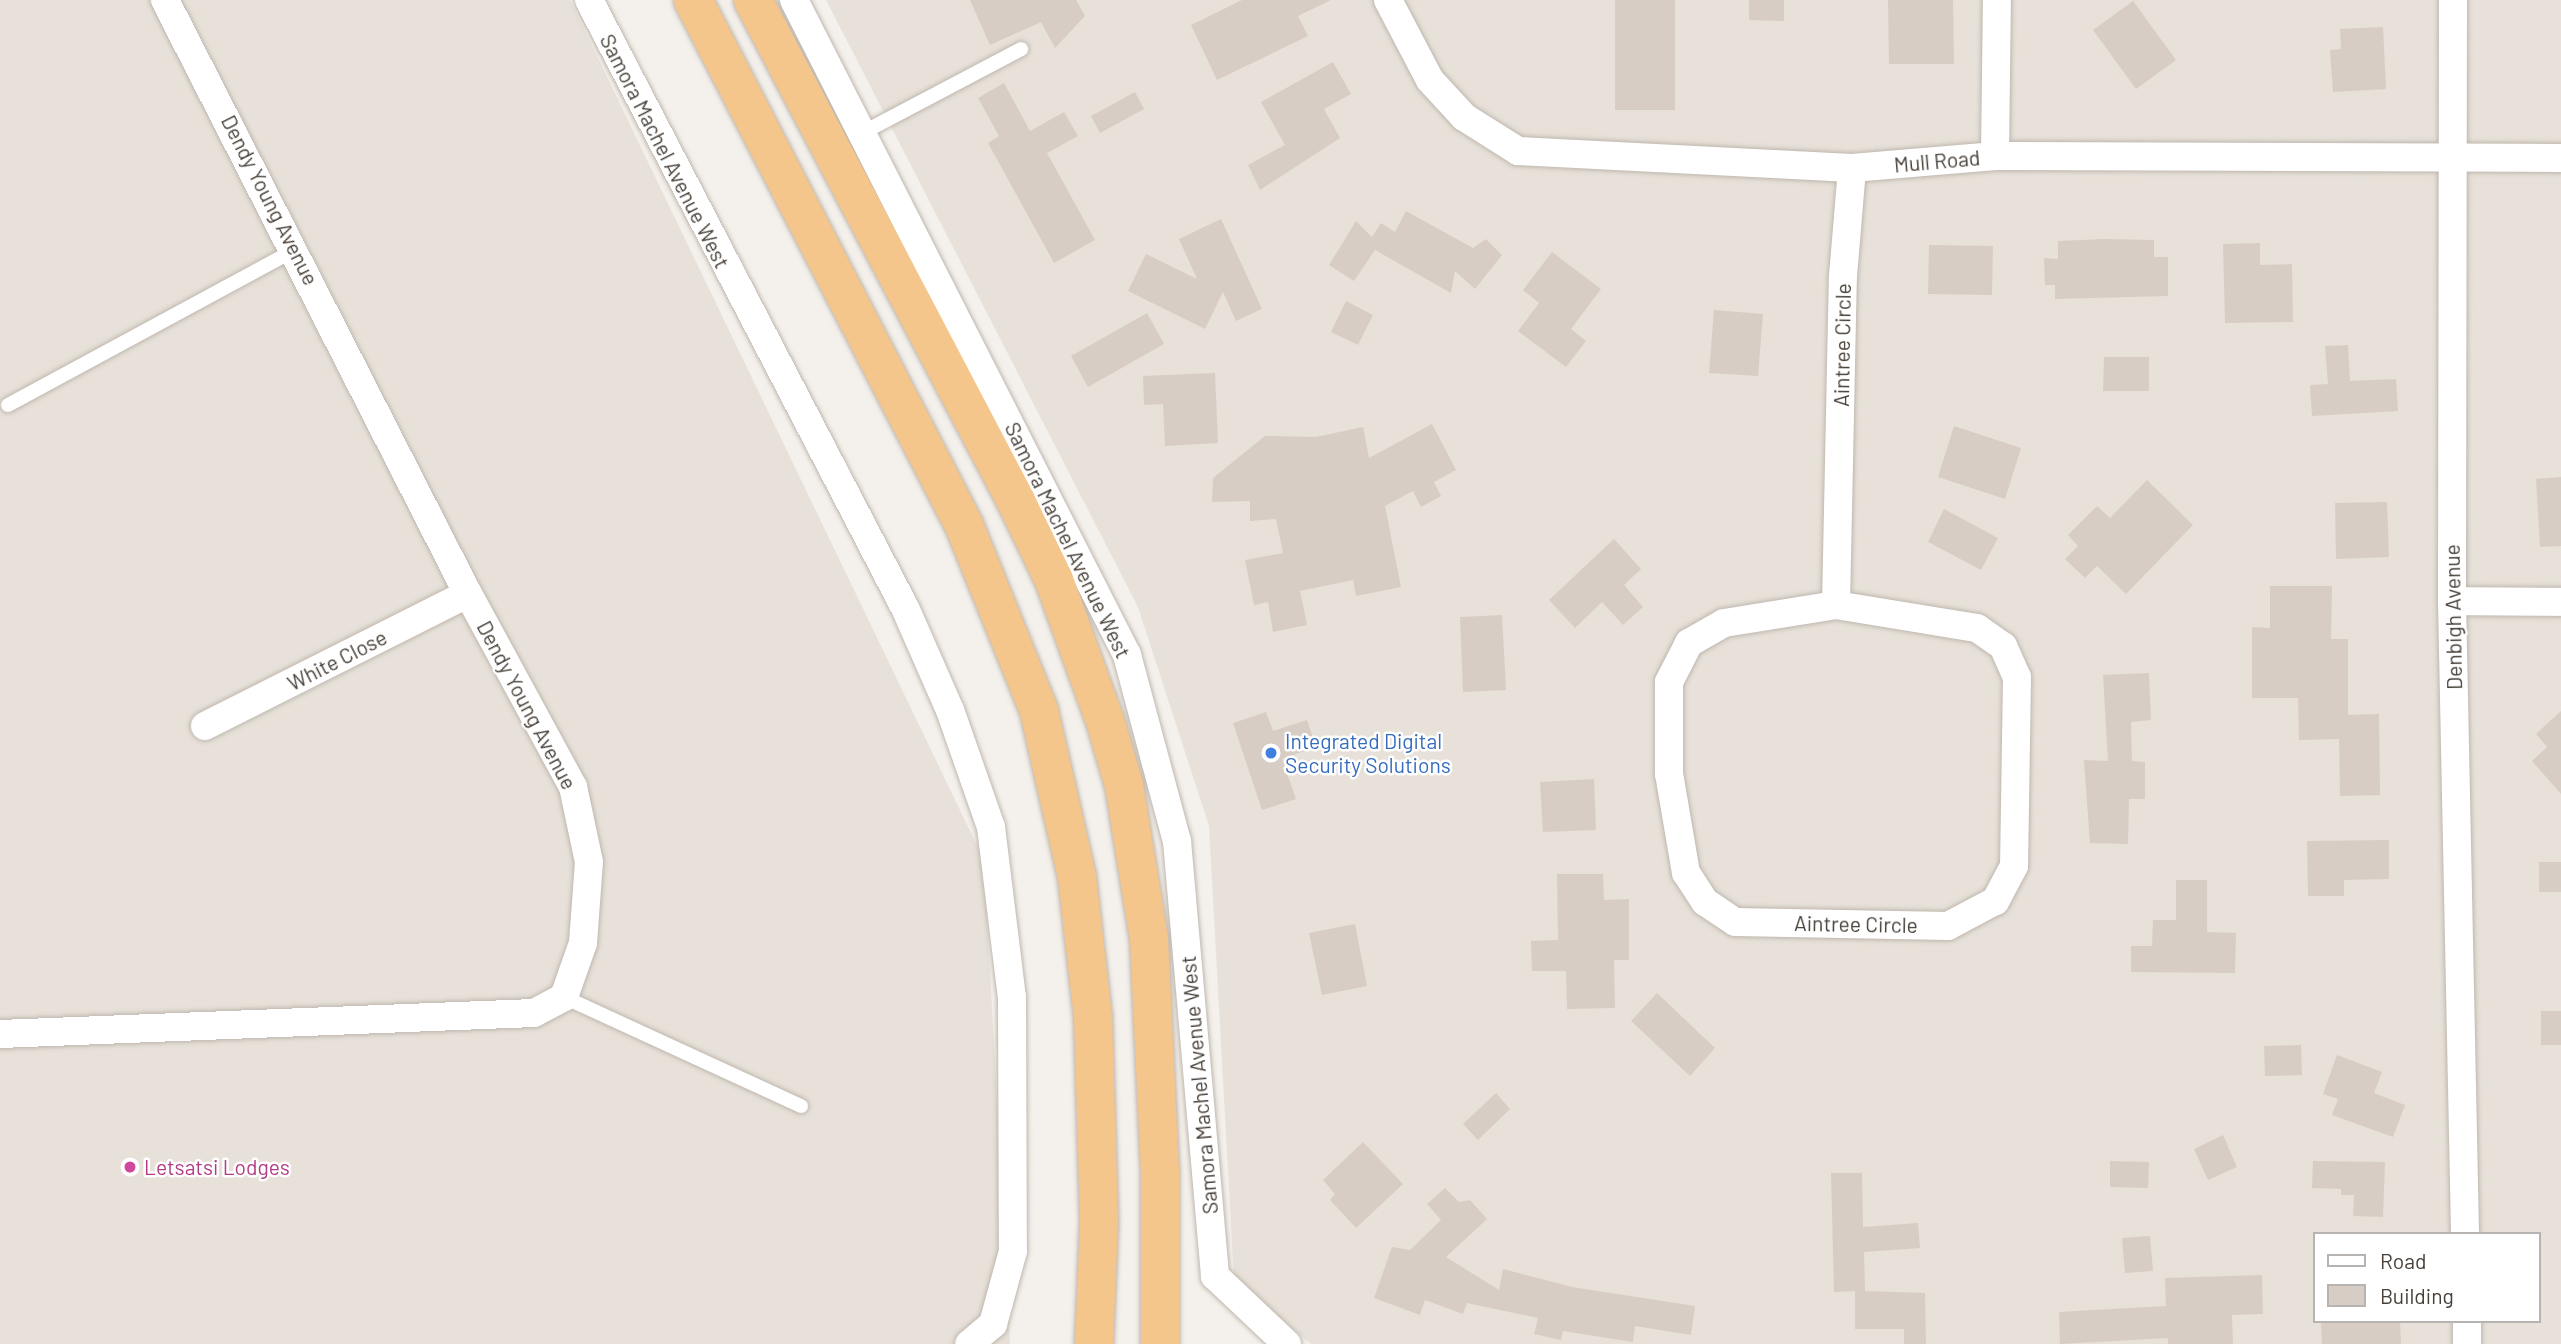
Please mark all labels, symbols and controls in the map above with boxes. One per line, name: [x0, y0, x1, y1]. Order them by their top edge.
street label: Samora Machel Avenue West: [595, 30, 735, 272]
street label: Dendy Young Avenue: [216, 111, 324, 289]
street label: Mull Road: [1893, 145, 1981, 177]
street label: Aintree Circle: [1828, 283, 1856, 407]
street label: Samora Machel Avenue West: [1000, 418, 1136, 662]
street label: Denbigh Avenue: [2439, 544, 2467, 690]
street label: Dendy Young Avenue: [472, 616, 582, 794]
street label: White Close: [283, 624, 391, 696]
place label: Integrated Digital Security Solutions: [1285, 728, 1451, 778]
marker: Integrated Digital Security Solutions: [1263, 745, 1279, 761]
street label: Aintree Circle: [1794, 910, 1918, 938]
street label: Samora Machel Avenue West: [1175, 955, 1223, 1215]
place label: Letsatsi Lodges: [144, 1154, 290, 1180]
marker: Letsatsi Lodges: [122, 1159, 138, 1175]
legend: [2312, 1232, 2540, 1323]
text: Road: [2380, 1248, 2426, 1273]
text: Building: [2380, 1283, 2454, 1308]

